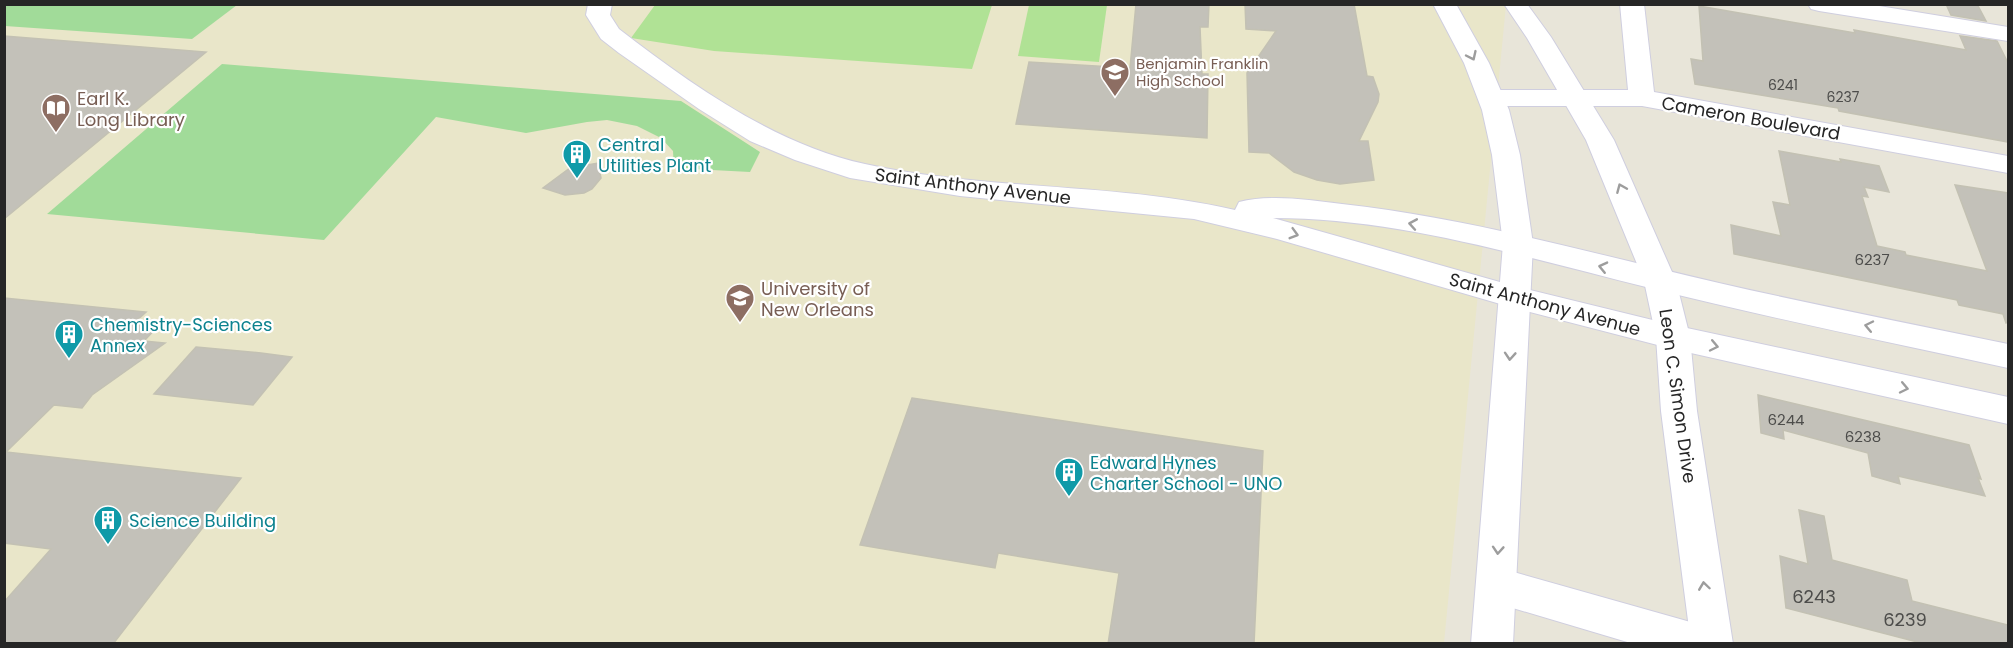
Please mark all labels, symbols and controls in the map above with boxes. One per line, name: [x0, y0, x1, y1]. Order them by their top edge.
one-way arrow: [1465, 49, 1477, 60]
place label: Benjamin Franklin High School: [1136, 53, 1268, 91]
school or university icon: Benjamin Franklin High School: [1099, 56, 1131, 98]
house number: 6241: [1768, 75, 1798, 95]
place label: Earl K. Long Library: [77, 86, 185, 132]
house number: 6237: [1827, 87, 1860, 107]
street label: Cameron Boulevard: [1660, 90, 1842, 146]
library icon: Earl K. Long Library: [40, 92, 72, 134]
place label: Central Utilities Plant: [598, 132, 711, 178]
building icon: Central Utilities Plant: [561, 138, 593, 180]
street label: Saint Anthony Avenue: [874, 162, 1072, 210]
one-way arrow: [1616, 184, 1628, 195]
one-way arrow: [1409, 218, 1419, 231]
one-way arrow: [1288, 227, 1298, 239]
house number: 6237: [1854, 249, 1890, 270]
one-way arrow: [1599, 262, 1609, 275]
street label: Saint Anthony Avenue: [1446, 266, 1644, 342]
place label: University of New Orleans: [761, 276, 874, 322]
school or university icon: University of New Orleans: [724, 282, 756, 324]
street label: Leon C. Simon Drive: [1653, 307, 1703, 485]
place label: Chemistry-Sciences Annex: [90, 312, 272, 358]
building icon: Chemistry-Sciences Annex: [53, 318, 85, 360]
one-way arrow: [1864, 321, 1874, 334]
one-way arrow: [1708, 339, 1718, 352]
one-way arrow: [1504, 351, 1517, 360]
one-way arrow: [1899, 381, 1909, 394]
house number: 6244: [1767, 409, 1805, 430]
house number: 6238: [1845, 426, 1881, 447]
place label: Edward Hynes Charter School - UNO: [1090, 450, 1283, 496]
building icon: Edward Hynes Charter School - UNO: [1053, 456, 1085, 498]
building icon: Science Building: [92, 504, 124, 546]
place label: Science Building: [129, 508, 276, 533]
one-way arrow: [1492, 546, 1505, 555]
one-way arrow: [1698, 581, 1710, 590]
house number: 6243: [1792, 584, 1836, 609]
house number: 6239: [1883, 607, 1927, 632]

